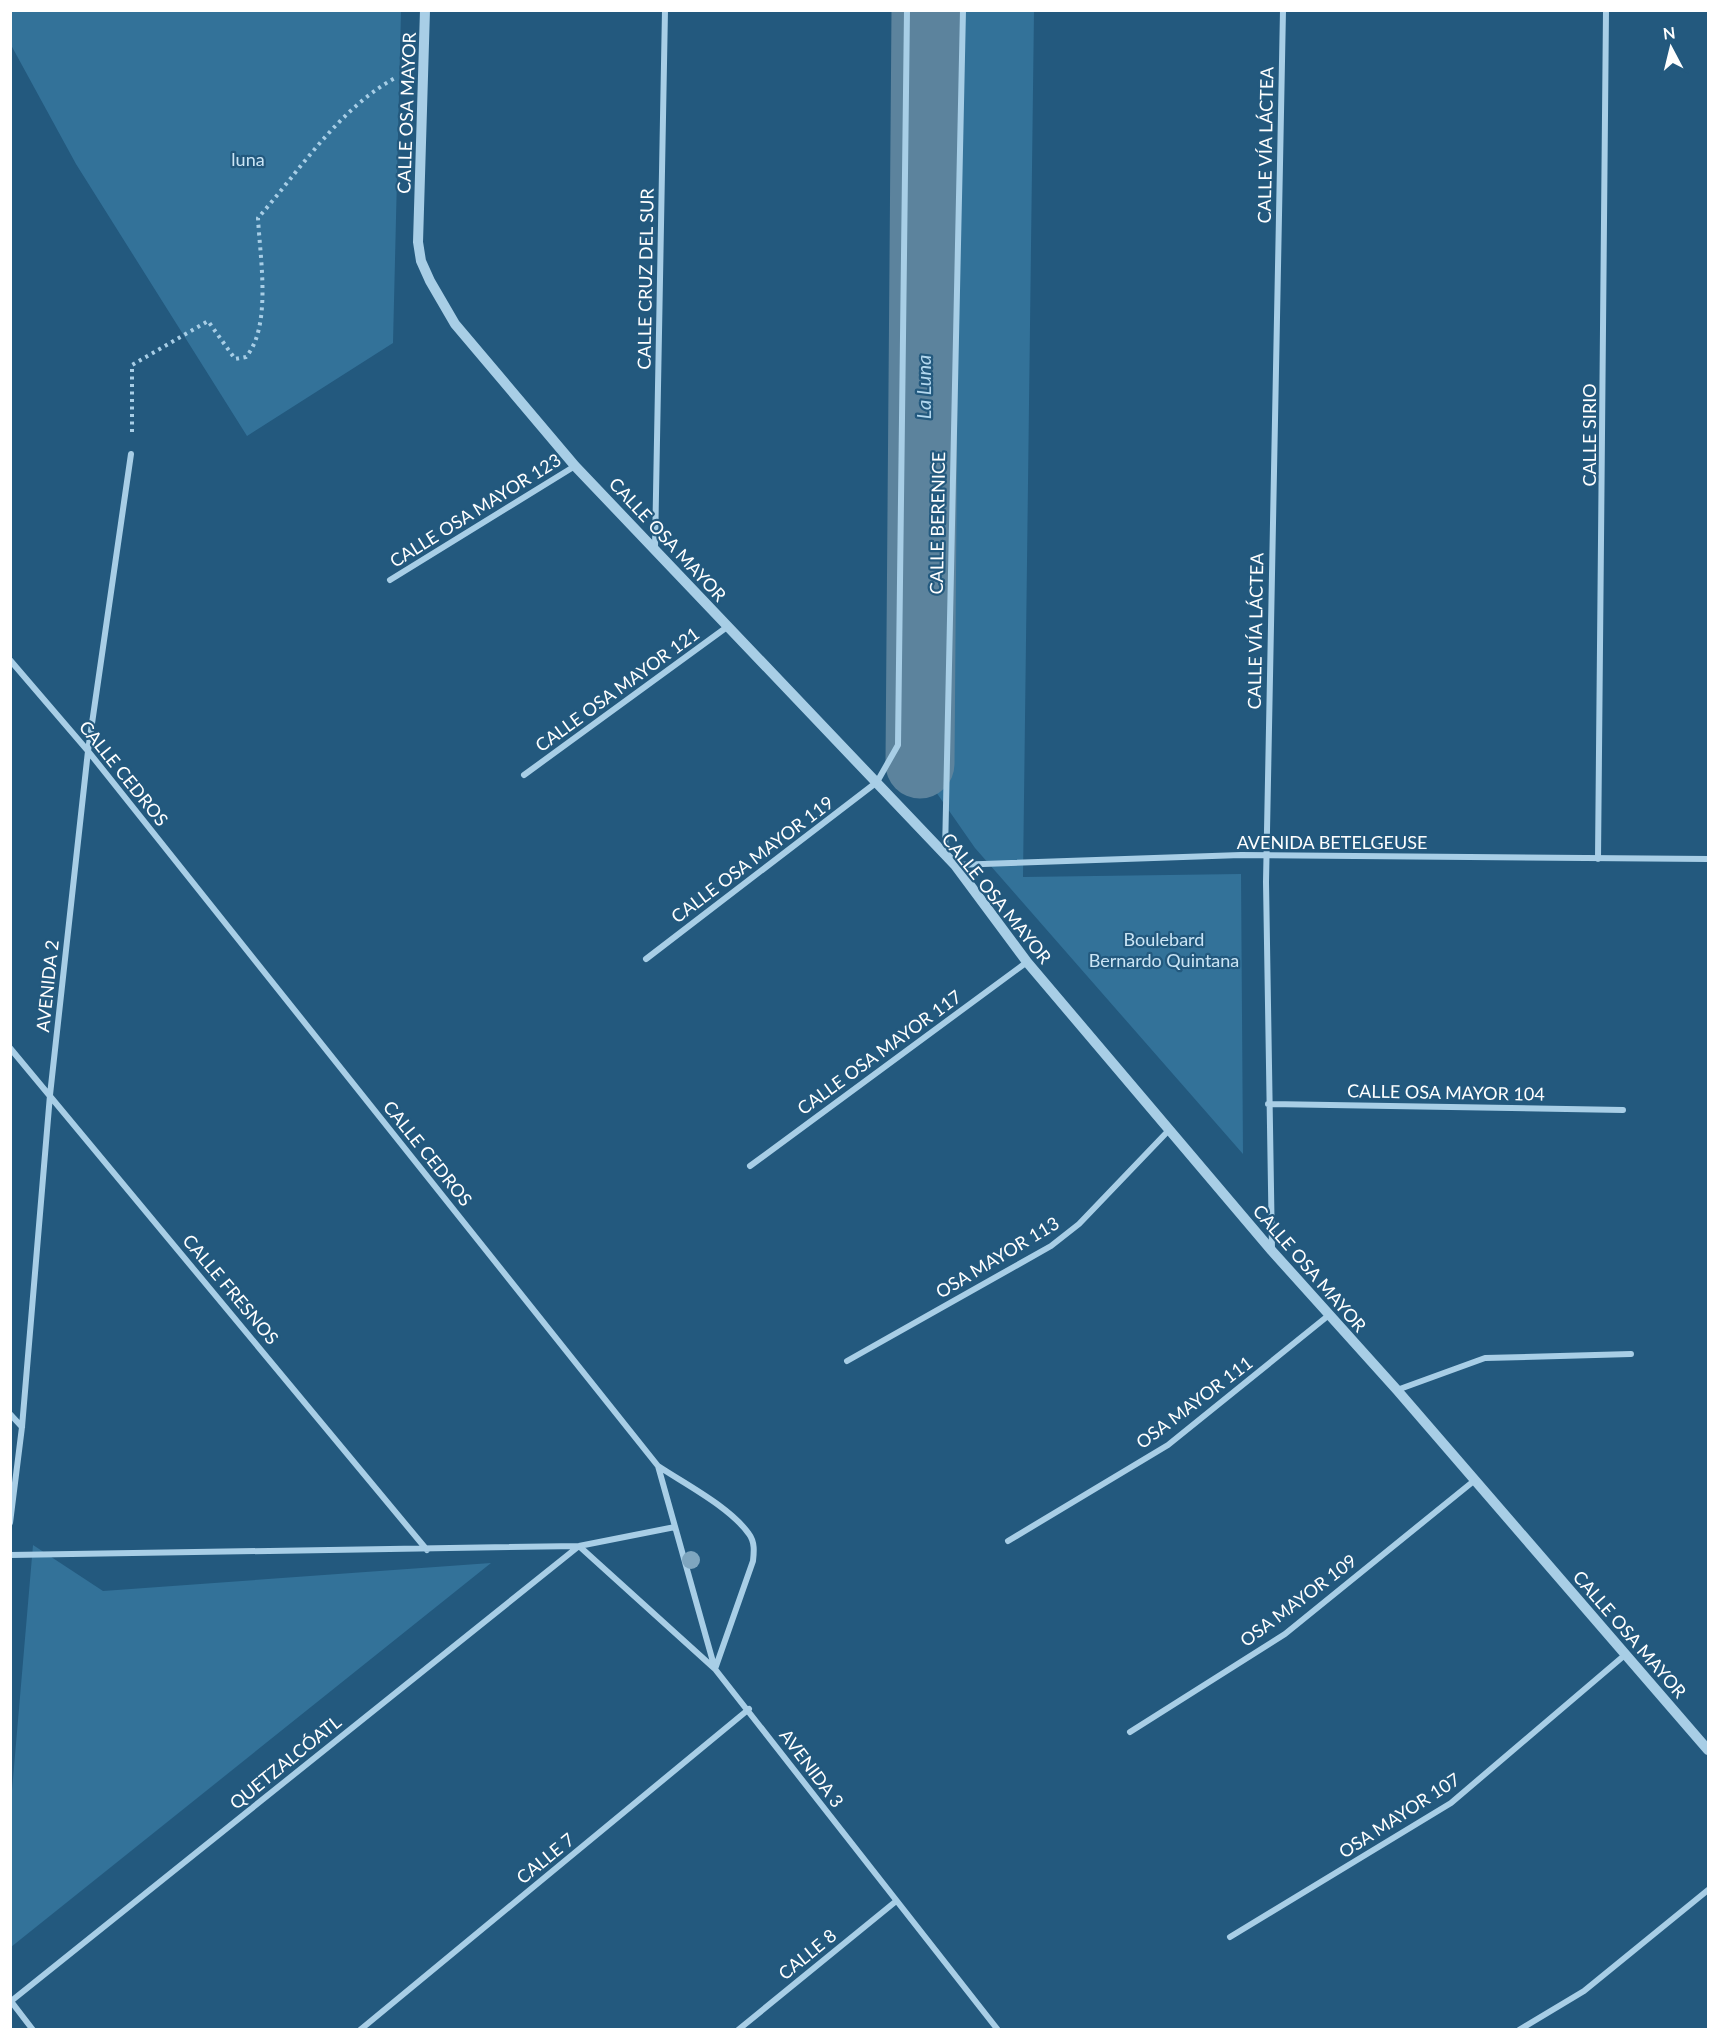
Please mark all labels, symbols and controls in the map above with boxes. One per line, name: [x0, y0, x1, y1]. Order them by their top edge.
north arrow: [1641, 18, 1701, 78]
text: N: [1662, 22, 1676, 43]
street label: CALLE OSA MAYOR: [392, 31, 420, 194]
street label: CALLE VÍA LÁCTEA: [1253, 66, 1277, 224]
park label: luna: [231, 148, 265, 170]
street label: CALLE CRUZ DEL SUR: [632, 187, 658, 370]
water label: La Luna: [911, 355, 935, 419]
street label: CALLE SIRIO: [1578, 383, 1600, 487]
street label: CALLE OSA MAYOR 123: [385, 448, 565, 572]
street label: CALLE BERENICE: [925, 452, 949, 594]
street label: CALLE OSA MAYOR: [605, 472, 732, 606]
street label: CALLE VÍA LÁCTEA: [1243, 552, 1267, 710]
street label: CALLE OSA MAYOR 121: [531, 622, 703, 756]
street label: CALLE CEDROS: [75, 716, 173, 830]
street label: CALLE OSA MAYOR 119: [666, 791, 838, 927]
street label: CALLE OSA MAYOR: [938, 828, 1057, 968]
street label: AVENIDA BETELGEUSE: [1237, 831, 1427, 853]
park label: Boulebard Bernardo Quintana: [1089, 928, 1239, 971]
street label: AVENIDA 2: [31, 939, 63, 1033]
street label: CALLE OSA MAYOR 117: [793, 985, 965, 1119]
street label: CALLE OSA MAYOR 104: [1347, 1079, 1545, 1105]
street label: CALLE CEDROS: [379, 1096, 477, 1210]
street label: CALLE OSA MAYOR: [1249, 1200, 1372, 1337]
street label: OSA MAYOR 113: [931, 1212, 1063, 1302]
street label: CALLE FRESNOS: [178, 1229, 284, 1349]
street label: OSA MAYOR 111: [1132, 1351, 1256, 1453]
street label: OSA MAYOR 109: [1236, 1549, 1360, 1651]
street label: CALLE OSA MAYOR: [1569, 1566, 1692, 1703]
street label: QUETZALCÓATL: [225, 1710, 345, 1814]
street label: AVENIDA 3: [775, 1724, 849, 1812]
street label: OSA MAYOR 107: [1334, 1768, 1464, 1862]
street label: CALLE 7: [512, 1828, 578, 1888]
street label: CALLE 8: [774, 1924, 840, 1984]

